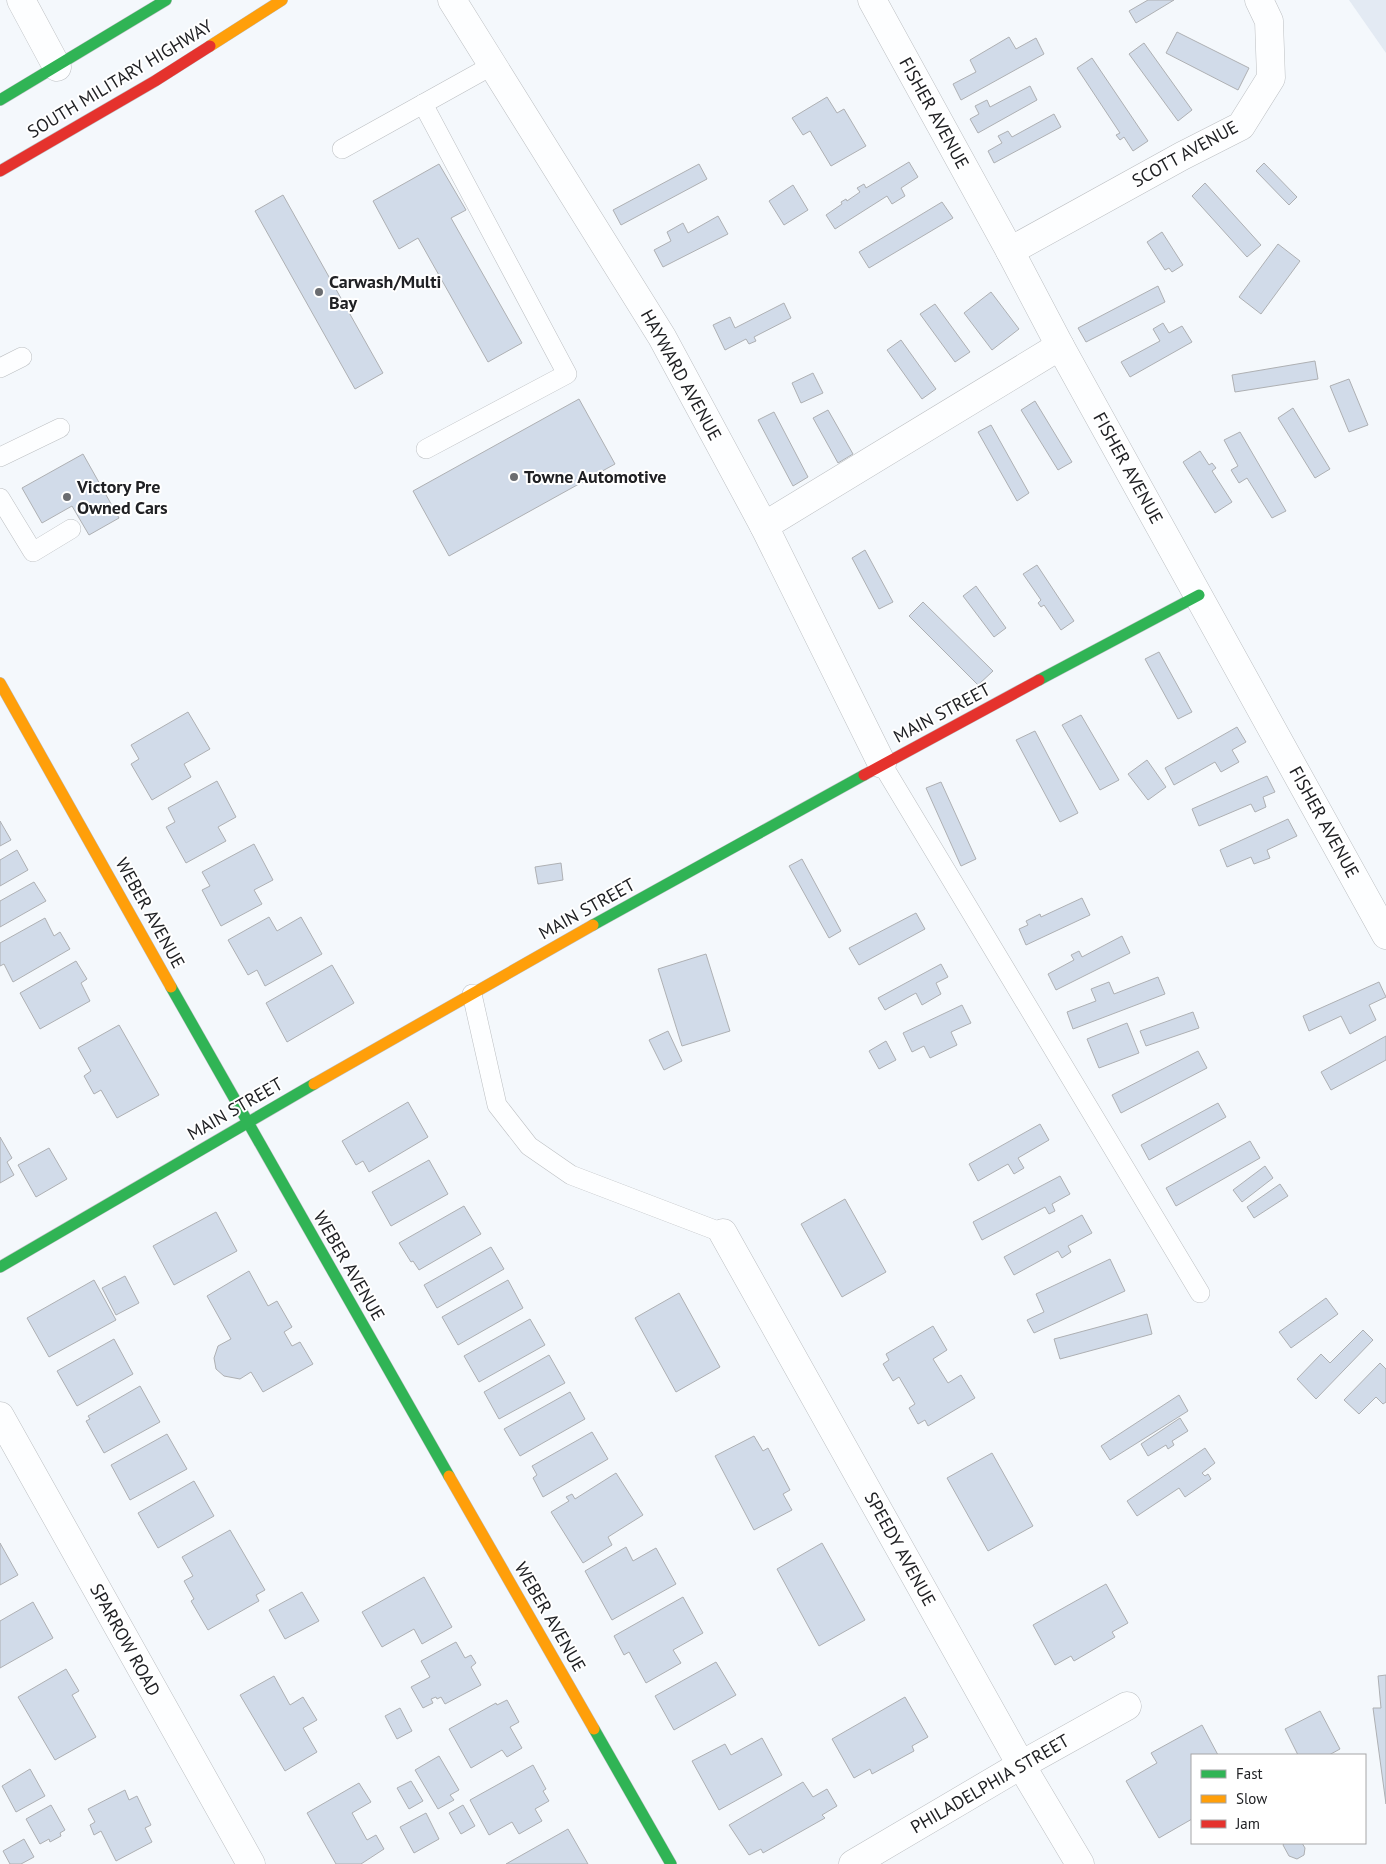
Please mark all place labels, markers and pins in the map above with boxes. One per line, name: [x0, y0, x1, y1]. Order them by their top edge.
place label: Carwash/Multi Bay: [329, 270, 441, 314]
marker: Carwash/Multi Bay: [313, 286, 325, 298]
place label: Towne Automotive: [524, 465, 667, 488]
marker: Towne Automotive: [508, 471, 520, 483]
place label: Victory Pre Owned Cars: [76, 475, 168, 519]
marker: Victory Pre Owned Cars: [61, 491, 73, 503]

